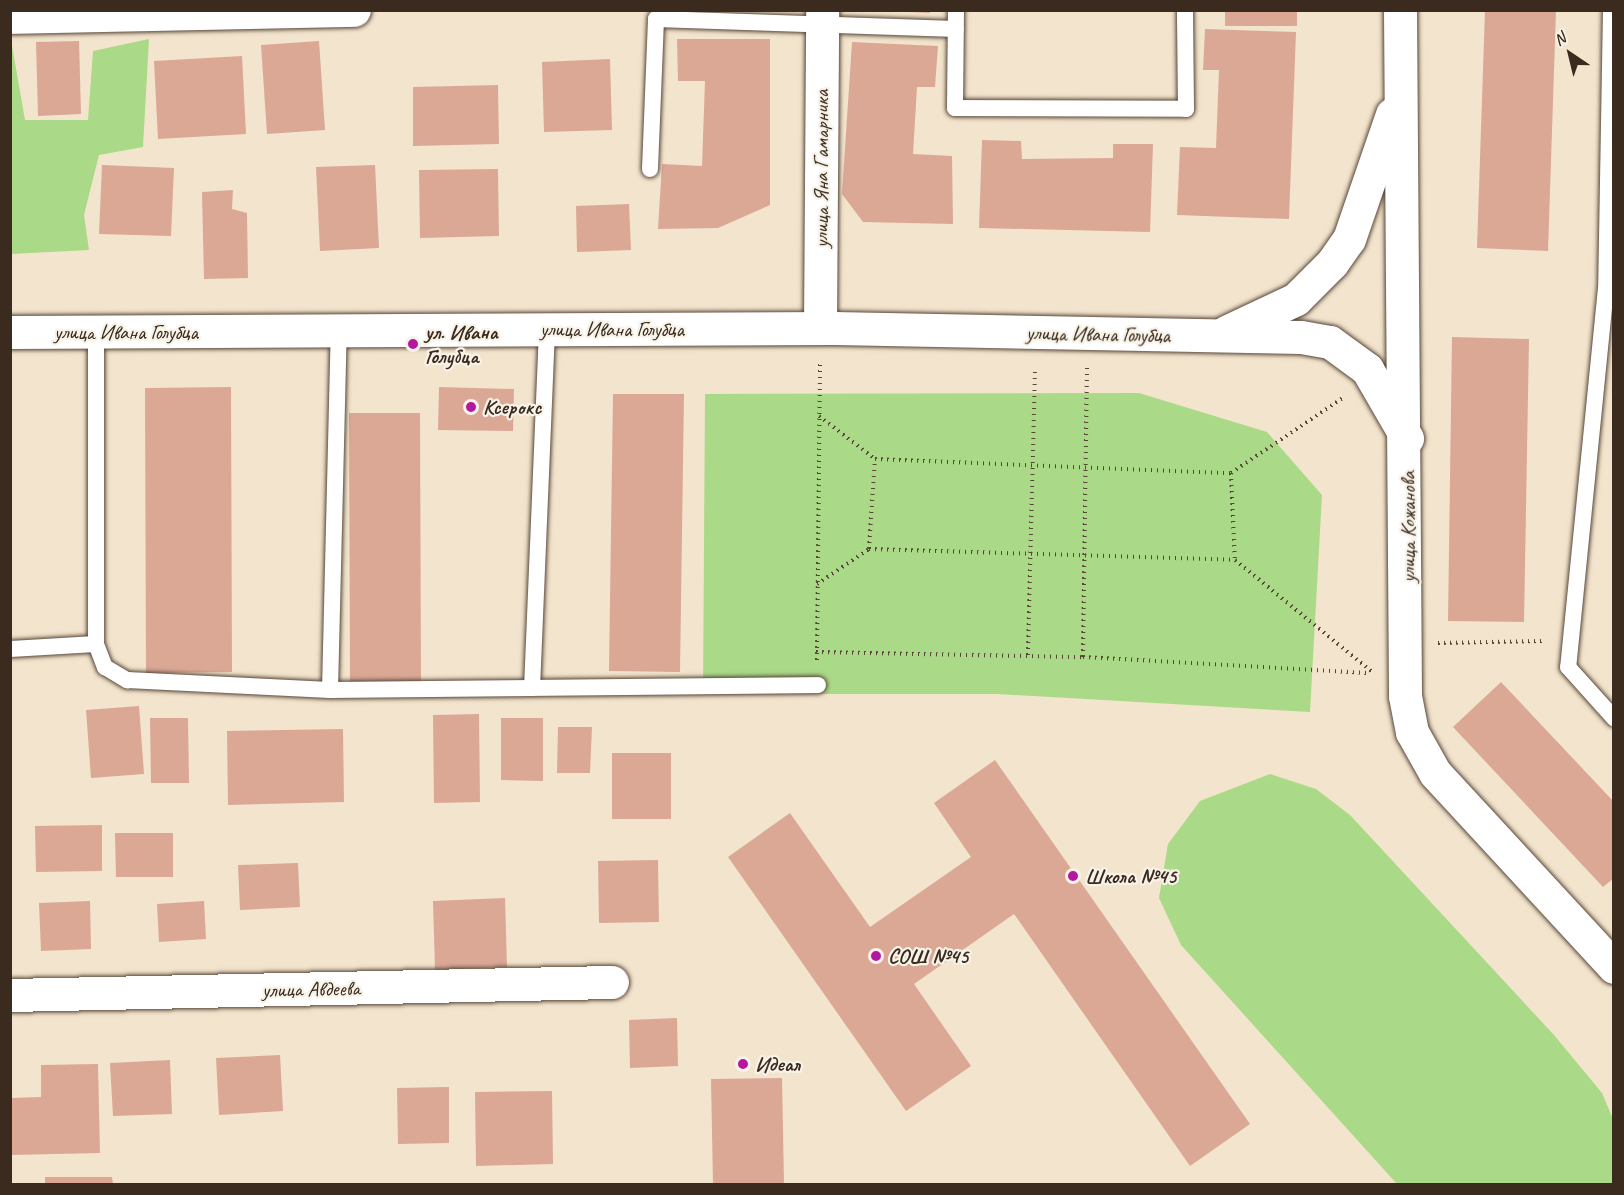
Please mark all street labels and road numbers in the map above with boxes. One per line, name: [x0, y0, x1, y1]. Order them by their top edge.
street label: улица Яна Гамарника: [808, 92, 834, 246]
street label: улица Ивана Голубца: [540, 316, 684, 342]
street label: улица Ивана Голубца: [54, 319, 198, 345]
street label: улица Ивана Голубца: [1026, 320, 1170, 348]
street label: улица Кожанова: [1395, 470, 1421, 584]
street label: улица Авдеева: [262, 976, 360, 1002]

